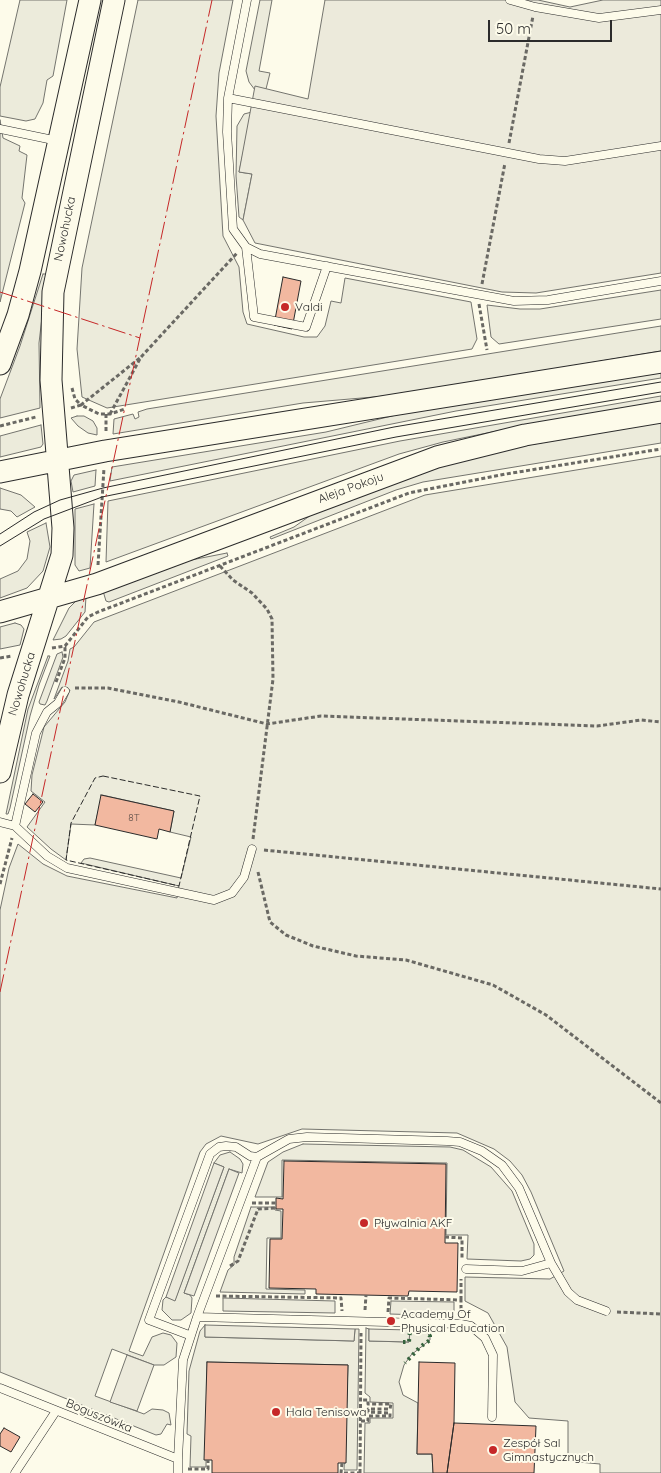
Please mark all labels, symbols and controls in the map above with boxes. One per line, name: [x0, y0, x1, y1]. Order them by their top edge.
scale bar: [491, 10, 615, 42]
text: 50 m: [496, 19, 531, 38]
street label: Nowohucka: [51, 195, 79, 263]
place label: Valdi: [295, 300, 323, 314]
marker: Valdi: [279, 301, 291, 313]
street label: Aleja Pokoju: [316, 469, 386, 507]
street label: Nowohucka: [6, 650, 38, 718]
house number: 8T: [128, 812, 140, 824]
place label: Pływalnia AKF: [374, 1216, 453, 1230]
marker: Pływalnia AKF: [358, 1217, 370, 1229]
place label: Academy Of Physical Education: [401, 1307, 505, 1335]
marker: Academy Of Physical Education: [385, 1315, 397, 1327]
street label: Boguszówka: [64, 1396, 134, 1436]
place label: Hala Tenisowa: [286, 1405, 367, 1419]
marker: Hala Tenisowa: [270, 1406, 282, 1418]
place label: Zespół Sal Gimnastycznych: [503, 1436, 594, 1464]
marker: Zespół Sal Gimnastycznych: [487, 1444, 499, 1456]

